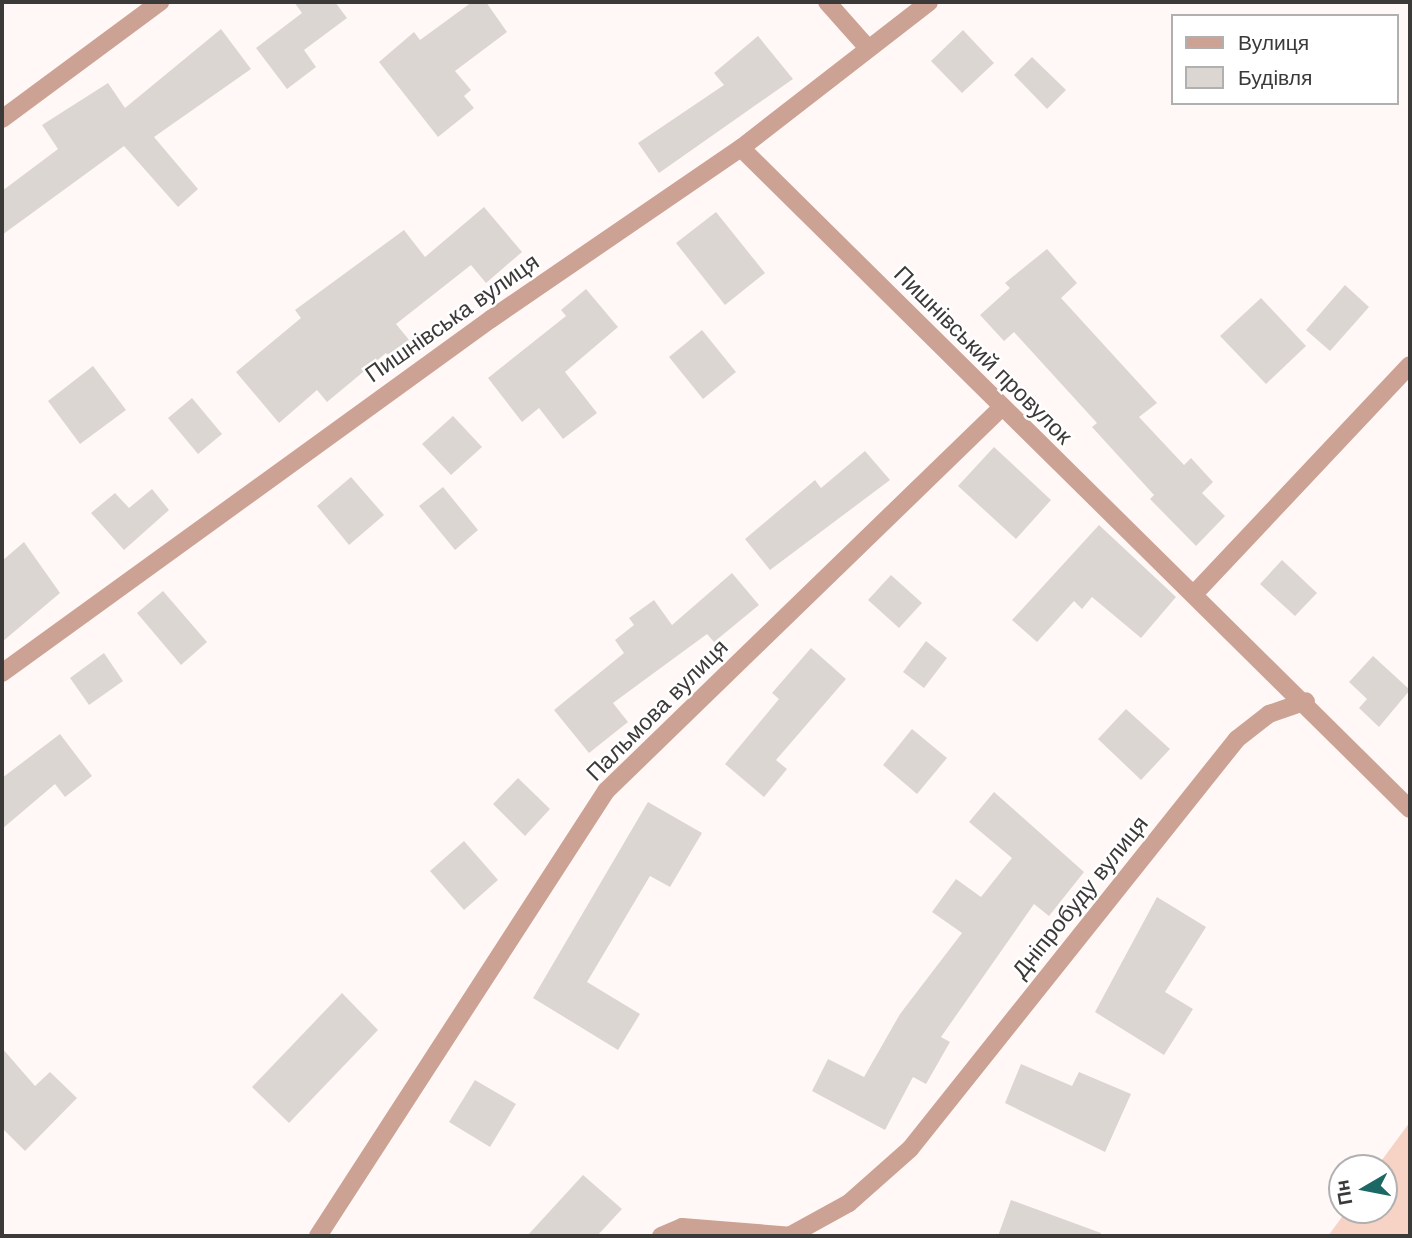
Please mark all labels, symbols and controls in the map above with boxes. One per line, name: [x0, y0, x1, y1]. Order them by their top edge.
legend: [1170, 14, 1398, 105]
text: Вулиця: [1238, 31, 1309, 54]
text: Будівля: [1238, 66, 1312, 89]
street label: Пишнівська вулиця: [360, 248, 544, 388]
street label: Пишнівський провулок: [888, 260, 1078, 450]
street label: Пальмова вулиця: [580, 633, 734, 787]
street label: Дніпробуду вулиця: [1006, 810, 1154, 984]
north arrow: [1328, 1154, 1398, 1224]
text: Пн: [1331, 1178, 1356, 1207]

